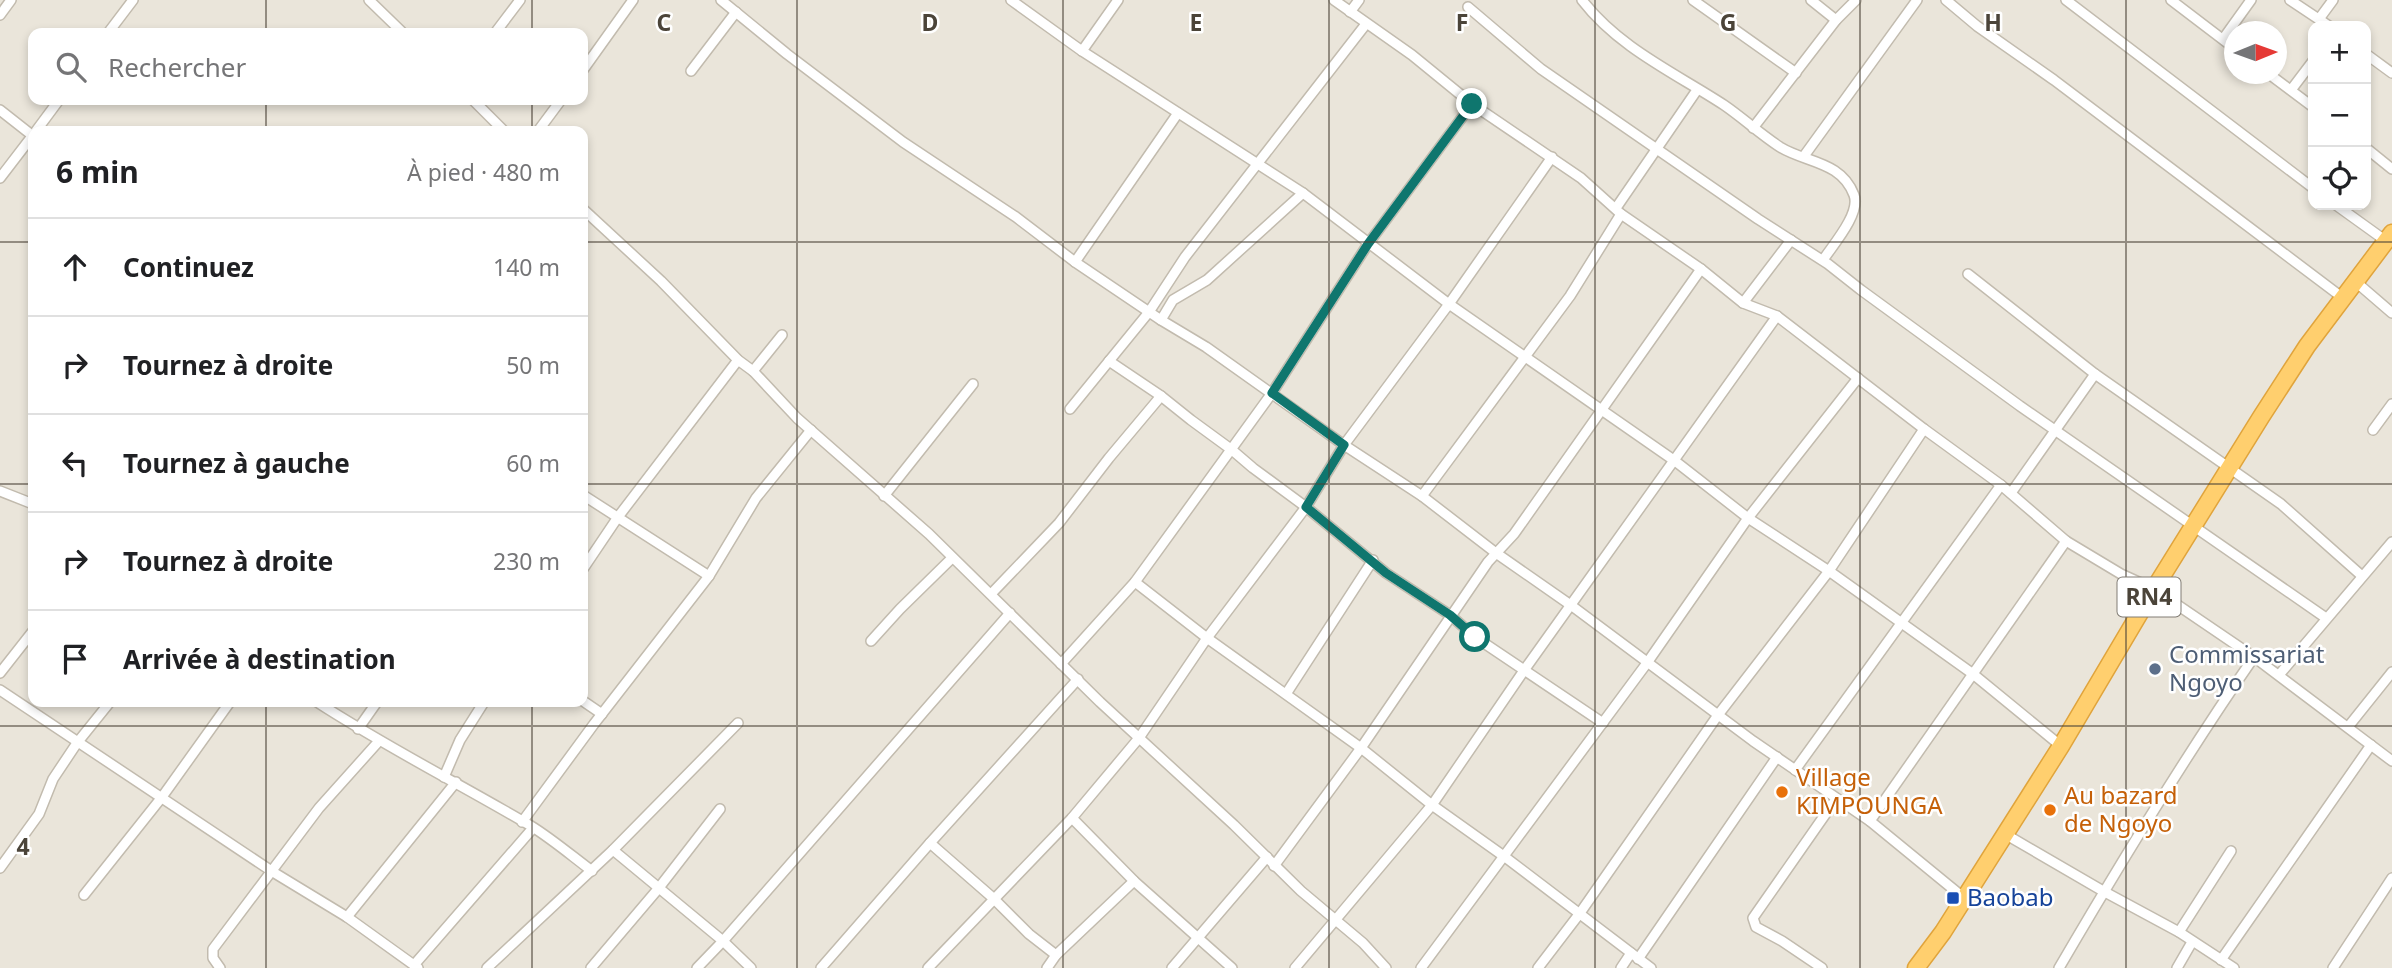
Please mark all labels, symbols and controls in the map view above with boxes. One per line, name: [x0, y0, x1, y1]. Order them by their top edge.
text: C: [657, 6, 672, 38]
text: D: [922, 6, 938, 38]
text: E: [1190, 6, 1202, 38]
text: F: [1456, 6, 1468, 38]
text: G: [1720, 6, 1736, 38]
text: H: [1984, 6, 2002, 38]
north arrow: [2224, 21, 2287, 84]
map controls: [2308, 21, 2371, 210]
button: +: [2308, 21, 2371, 84]
search box: [28, 28, 588, 105]
icon: search: [52, 48, 90, 86]
text: Rechercher: [108, 49, 246, 85]
button: −: [2308, 84, 2371, 147]
route end: [1456, 88, 1487, 119]
button: locate: [2308, 147, 2371, 210]
text: 6 min: [56, 151, 139, 192]
text: À pied · 480 m: [407, 156, 560, 188]
icon: ahead: [56, 248, 94, 286]
text: Continuez: [123, 249, 254, 285]
text: 140 m: [493, 251, 560, 283]
icon: right: [56, 346, 94, 384]
text: Tournez à droite: [123, 347, 333, 383]
text: 50 m: [506, 349, 560, 381]
icon: left: [56, 444, 94, 482]
text: Tournez à gauche: [123, 445, 350, 481]
text: 60 m: [506, 447, 560, 479]
icon: right: [56, 542, 94, 580]
text: Tournez à droite: [123, 543, 333, 579]
text: 230 m: [493, 545, 560, 577]
road number: RN4: [2118, 578, 2180, 617]
route start: [1459, 621, 1490, 652]
place label: Commissariat Ngoyo: [2169, 637, 2325, 698]
icon: arrive: [56, 640, 94, 678]
text: Arrivée à destination: [123, 641, 396, 677]
marker: Commissariat Ngoyo: [2147, 661, 2163, 677]
place label: Village KIMPOUNGA: [1796, 760, 1943, 821]
place label: Au bazard de Ngoyo: [2064, 778, 2178, 839]
marker: Village KIMPOUNGA: [1774, 784, 1790, 800]
marker: Au bazard de Ngoyo: [2042, 802, 2058, 818]
text: 4: [16, 830, 30, 862]
place label: Baobab: [1967, 880, 2054, 913]
marker: Baobab: [1945, 890, 1961, 906]

